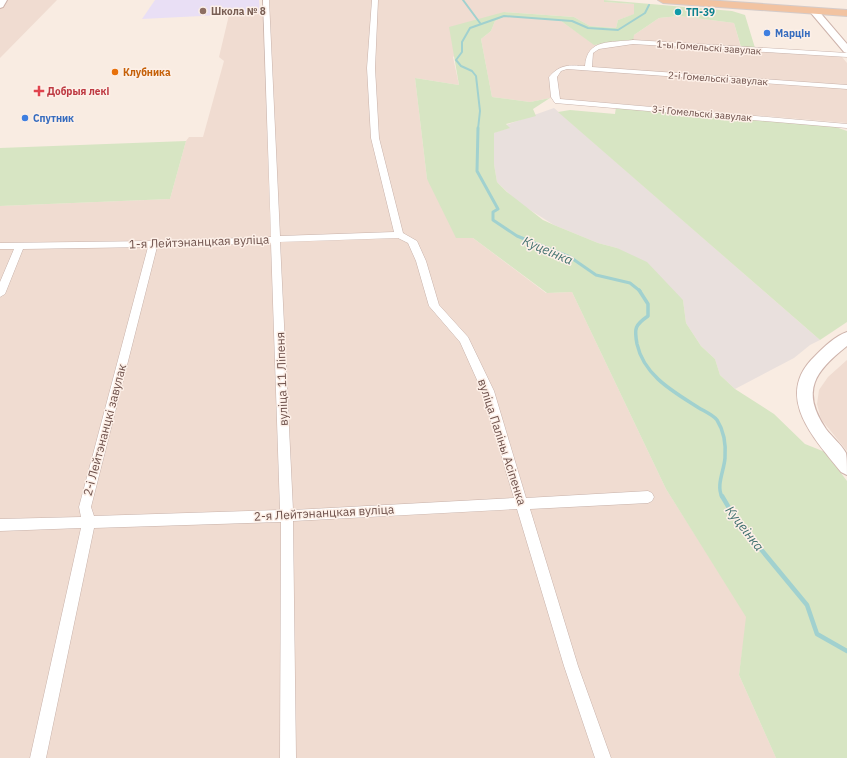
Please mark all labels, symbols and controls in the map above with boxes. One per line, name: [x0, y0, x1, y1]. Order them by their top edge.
place label: Школа № 8: [211, 5, 266, 18]
marker: Школа № 8: [198, 6, 208, 16]
place label: ТП-39: [686, 6, 715, 19]
marker: ТП-39: [673, 7, 683, 17]
place label: Марцін: [775, 27, 810, 40]
marker: Марцін: [762, 28, 772, 38]
street label: 1-ы Гомельскі завулак: [656, 37, 762, 58]
place label: Клубника: [123, 66, 171, 79]
marker: Клубника: [110, 67, 120, 77]
street label: 2-і Гомельскі завулак: [668, 69, 769, 89]
place label: Добрыя лекі: [47, 85, 109, 98]
marker: Добрыя лекі: [34, 86, 44, 96]
street label: 3-і Гомельскі завулак: [651, 103, 753, 124]
place label: Спутник: [33, 112, 74, 125]
marker: Спутник: [20, 113, 30, 123]
street label: 1-я Лейтэнанцкая вуліца: [128, 232, 270, 251]
water label: Куцеінка: [520, 232, 576, 269]
street label: вуліца 11 Ліпеня: [272, 332, 291, 426]
street label: 2-і Лейтэнанцкі завулак: [80, 362, 129, 498]
street label: вуліца Паліны Асіпенка: [475, 377, 530, 507]
street label: 2-я Лейтэнанцкая вуліца: [253, 501, 395, 524]
water label: Куцеінка: [722, 502, 768, 554]

